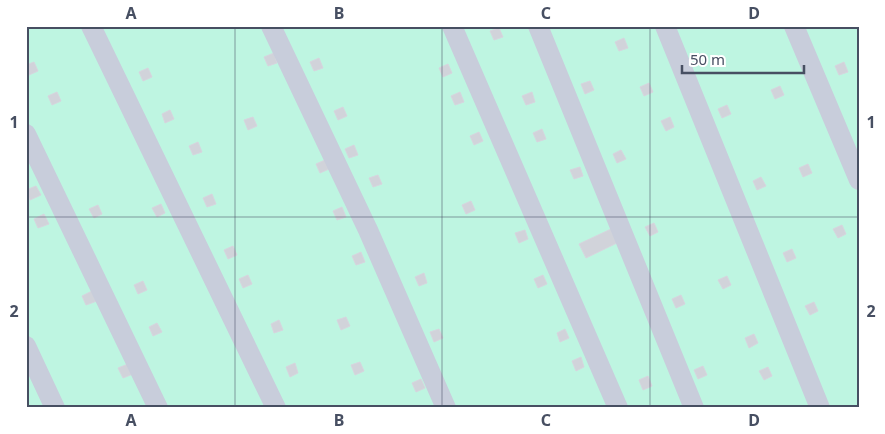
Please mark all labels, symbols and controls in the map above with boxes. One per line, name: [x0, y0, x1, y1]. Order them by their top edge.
text: A: [125, 2, 137, 24]
text: B: [334, 2, 344, 24]
text: C: [541, 2, 551, 24]
text: D: [748, 2, 760, 24]
scale bar: [682, 42, 805, 74]
text: 50 m: [690, 49, 725, 69]
text: 1: [9, 111, 19, 133]
text: 1: [866, 111, 876, 133]
text: 2: [9, 300, 19, 322]
text: 2: [866, 300, 876, 322]
text: A: [125, 409, 137, 431]
text: B: [334, 409, 344, 431]
text: C: [541, 409, 551, 431]
text: D: [748, 409, 760, 431]

